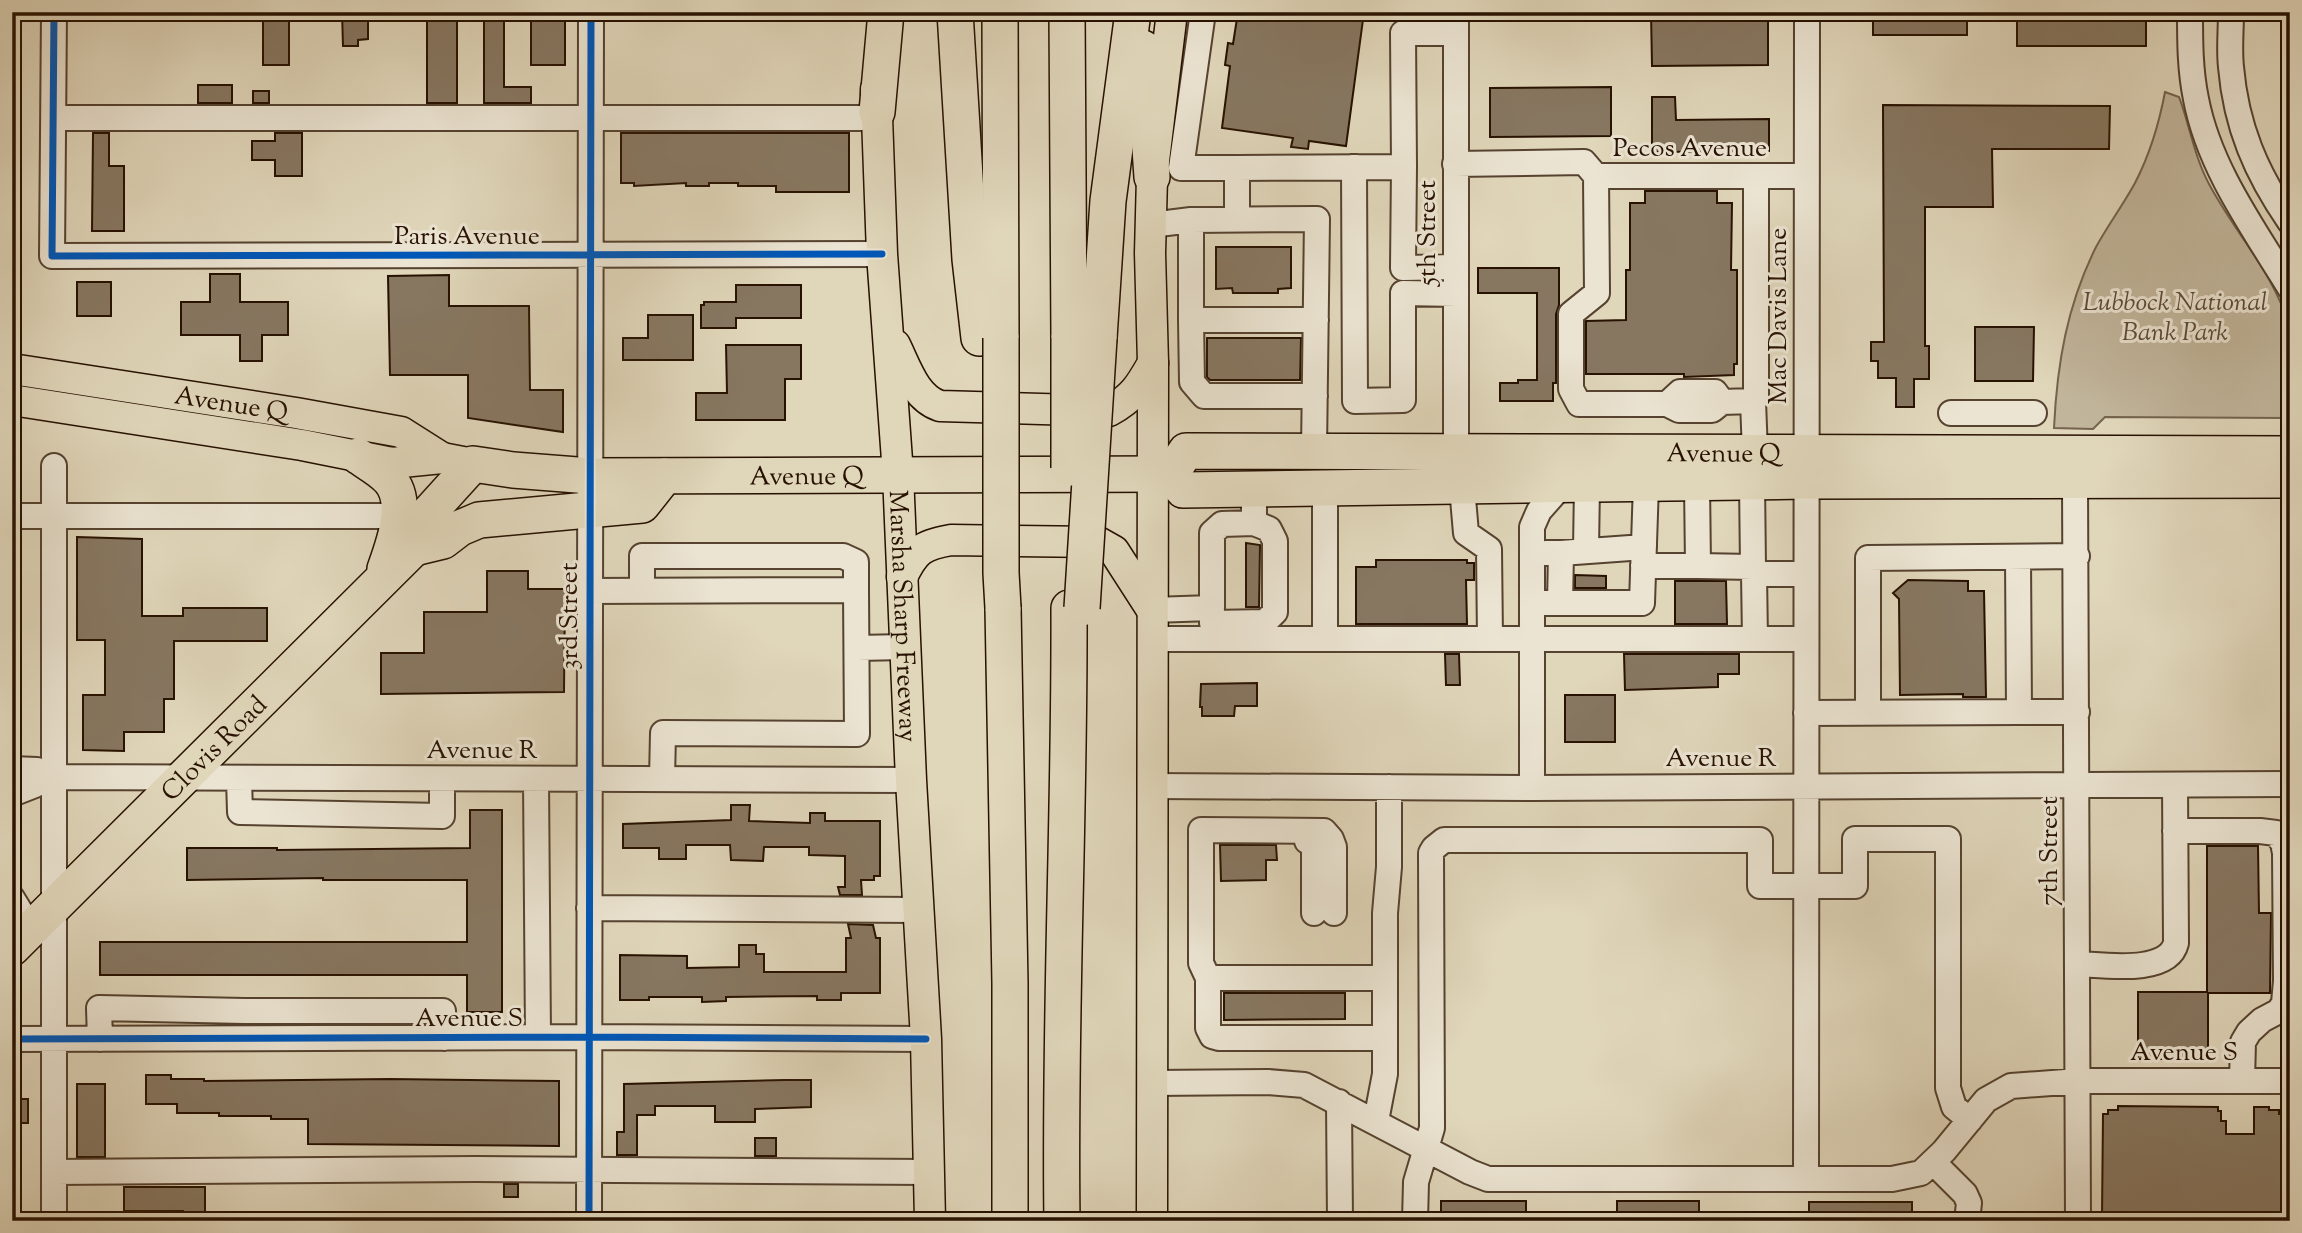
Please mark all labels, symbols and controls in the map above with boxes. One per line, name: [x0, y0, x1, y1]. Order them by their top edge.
street label: Pecos Avenue: [1613, 131, 1767, 168]
street label: 5th Street: [1410, 180, 1447, 288]
street label: Paris Avenue: [394, 219, 540, 256]
street label: Mac Davis Lane: [1761, 228, 1798, 404]
park label: Lubbock National Bank Park: [2082, 285, 2268, 352]
street label: Avenue Q: [172, 378, 293, 433]
street label: Avenue Q: [1666, 436, 1784, 474]
street label: Avenue Q: [749, 459, 867, 496]
street label: Marsha Sharp Freeway: [878, 490, 925, 743]
street label: 3rd Street: [552, 562, 589, 670]
street label: Clovis Road: [154, 688, 277, 811]
street label: Avenue R: [426, 733, 538, 770]
street label: Avenue R: [1665, 741, 1777, 778]
street label: 7th Street: [2032, 796, 2069, 906]
street label: Avenue S: [415, 1001, 523, 1038]
street label: Avenue S: [2130, 1035, 2238, 1072]

